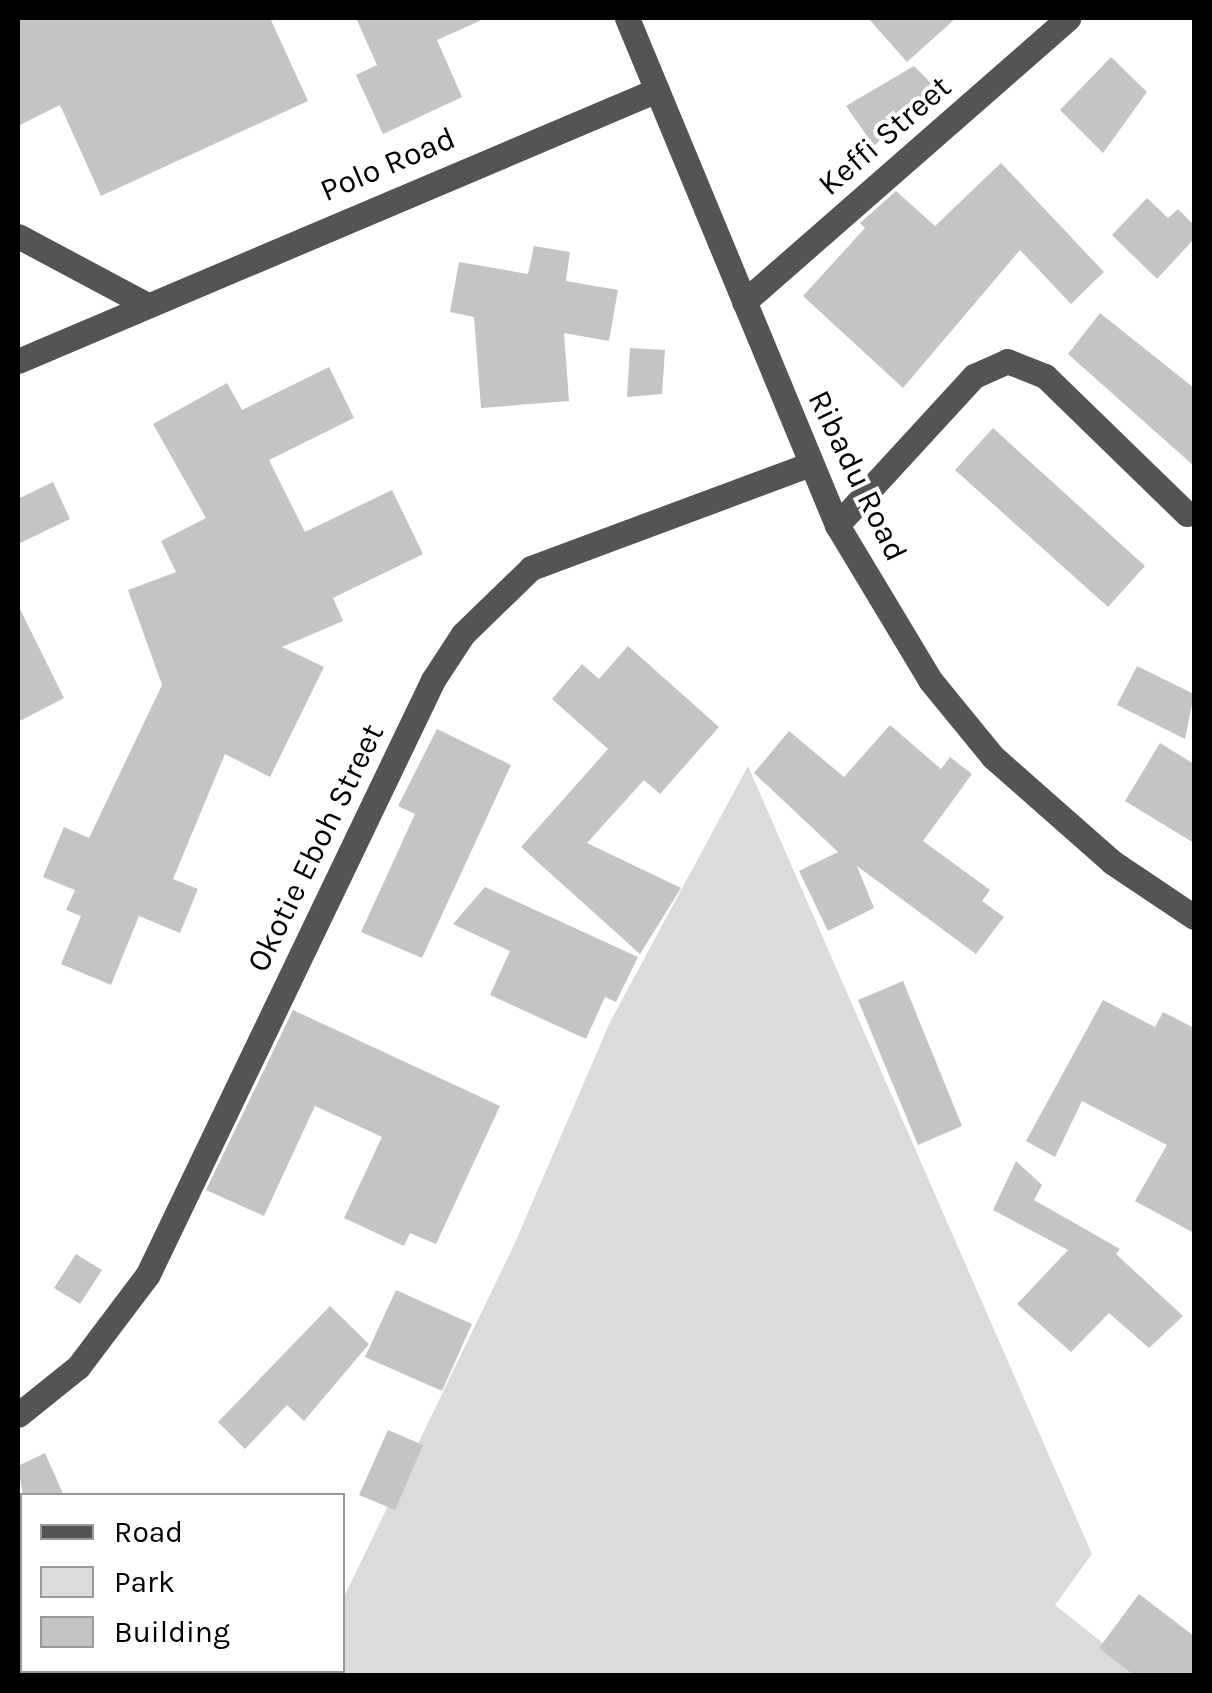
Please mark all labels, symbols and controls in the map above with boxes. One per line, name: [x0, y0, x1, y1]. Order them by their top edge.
street label: Keffi Street: [811, 68, 959, 204]
street label: Polo Road: [315, 119, 461, 211]
street label: Ribadu Road: [799, 384, 915, 568]
street label: Okotie Eboh Street: [239, 718, 393, 978]
legend: [20, 1493, 345, 1673]
text: Road: [114, 1514, 183, 1550]
text: Park: [114, 1564, 175, 1600]
text: Building: [114, 1614, 230, 1650]

